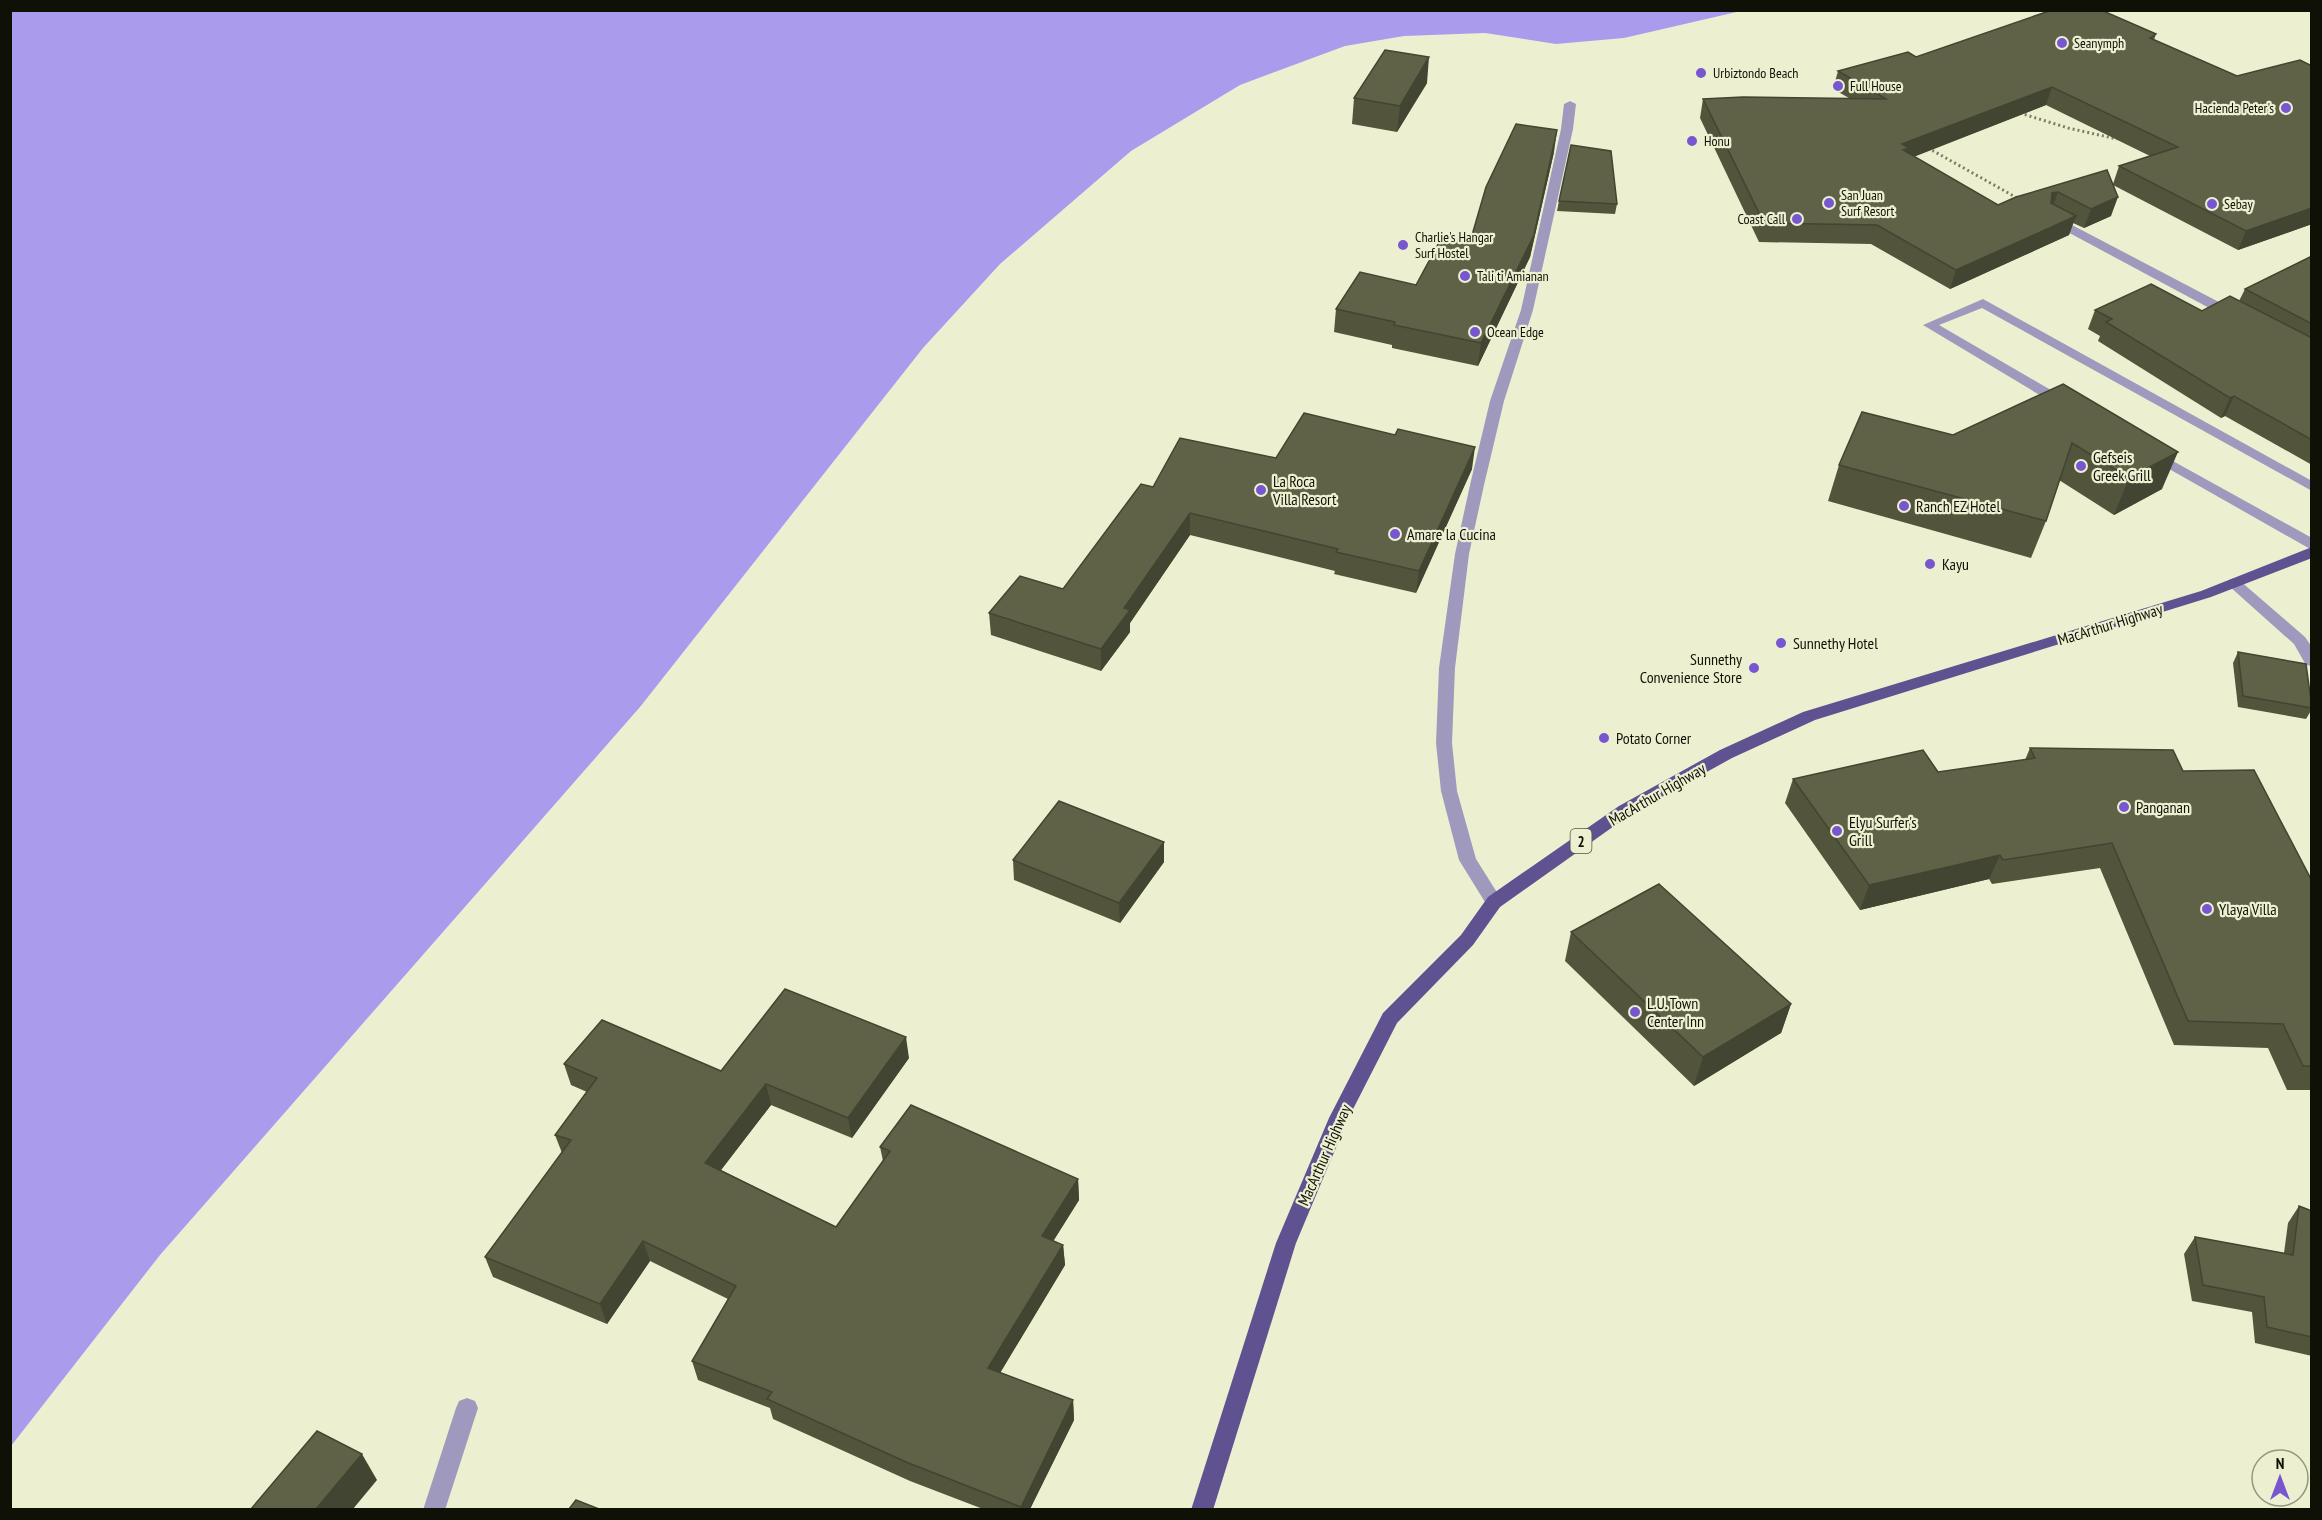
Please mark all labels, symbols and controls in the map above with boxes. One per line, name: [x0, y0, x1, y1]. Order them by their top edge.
place label: Seanymph: [2074, 34, 2124, 52]
marker: Seanymph: [2055, 36, 2069, 50]
place label: Urbiztondo Beach: [1713, 64, 1798, 82]
marker: Urbiztondo Beach: [1694, 66, 1708, 80]
place label: Full House: [1850, 77, 1902, 95]
marker: Full House: [1831, 79, 1845, 93]
place label: Hacienda Peter's: [2195, 99, 2274, 117]
marker: Hacienda Peter's: [2279, 101, 2293, 115]
place label: Honu: [1704, 132, 1730, 150]
marker: Honu: [1685, 134, 1699, 148]
place label: San Juan Surf Resort: [1841, 186, 1894, 220]
place label: Sebay: [2224, 195, 2253, 213]
marker: San Juan Surf Resort: [1822, 196, 1836, 210]
marker: Sebay: [2205, 197, 2219, 211]
place label: Coast Call: [1737, 210, 1786, 228]
marker: Coast Call: [1790, 212, 1804, 226]
place label: Charlie's Hangar Surf Hostel: [1415, 228, 1493, 262]
marker: Charlie's Hangar Surf Hostel: [1396, 238, 1410, 252]
place label: Tali ti Amianan: [1477, 267, 1549, 285]
marker: Tali ti Amianan: [1458, 269, 1472, 283]
place label: Ocean Edge: [1487, 323, 1544, 341]
marker: Ocean Edge: [1468, 325, 1482, 339]
place label: Gefseis Greek Grill: [2093, 447, 2151, 485]
marker: Gefseis Greek Grill: [2074, 459, 2088, 473]
place label: La Roca Villa Resort: [1272, 471, 1337, 509]
marker: La Roca Villa Resort: [1254, 483, 1268, 497]
place label: Ranch EZ Hotel: [1916, 496, 2000, 516]
marker: Ranch EZ Hotel: [1897, 499, 1911, 513]
place label: Amare la Cucina: [1407, 524, 1496, 544]
marker: Amare la Cucina: [1388, 527, 1402, 541]
place label: Kayu: [1942, 554, 1969, 574]
marker: Kayu: [1923, 557, 1937, 571]
street label: MacArthur Highway: [2055, 599, 2165, 649]
place label: Sunnethy Hotel: [1793, 633, 1878, 653]
marker: Sunnethy Hotel: [1774, 636, 1788, 650]
place label: Sunnethy Convenience Store: [1640, 649, 1742, 687]
marker: Sunnethy Convenience Store: [1747, 661, 1761, 675]
place label: Potato Corner: [1616, 728, 1692, 748]
marker: Potato Corner: [1597, 731, 1611, 745]
street label: MacArthur Highway: [1605, 758, 1709, 830]
place label: Panganan: [2136, 797, 2190, 817]
marker: Panganan: [2117, 800, 2131, 814]
place label: Elyu Surfer's Grill: [1849, 812, 1917, 850]
marker: Elyu Surfer's Grill: [1830, 824, 1844, 838]
road number: 2: [1570, 829, 1592, 853]
place label: Ylaya Villa: [2219, 899, 2277, 919]
marker: Ylaya Villa: [2200, 902, 2214, 916]
place label: L.U. Town Center Inn: [1647, 993, 1704, 1031]
marker: L.U. Town Center Inn: [1628, 1005, 1642, 1019]
street label: MacArthur Highway: [1293, 1101, 1355, 1209]
north arrow: [2250, 1448, 2310, 1508]
text: N: [2276, 1453, 2284, 1473]

